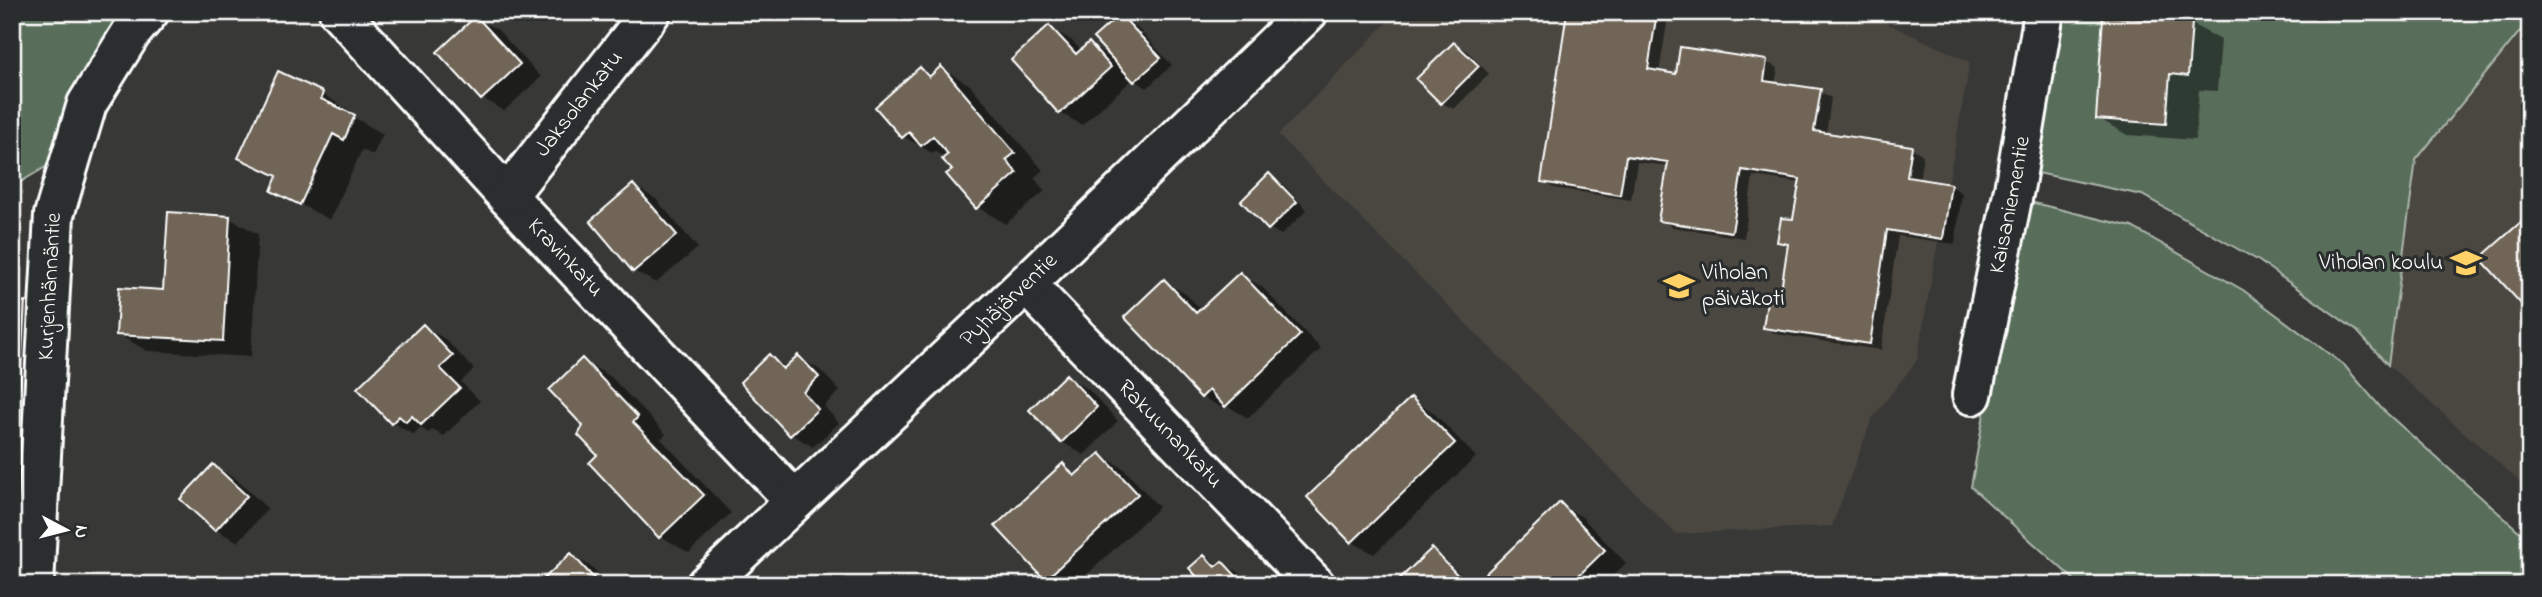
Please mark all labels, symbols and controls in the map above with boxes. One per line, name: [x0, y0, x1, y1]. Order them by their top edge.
street label: Jaksolankatu: [527, 43, 631, 164]
street label: Kaisaniementie: [1981, 133, 2039, 276]
street label: Kurjenhännäntie: [30, 211, 71, 361]
street label: Kravinkatu: [519, 211, 611, 305]
street label: Pyhäjärventie: [953, 245, 1066, 355]
school or university icon: Viholan koulu: [2449, 246, 2483, 280]
place label: Viholan koulu: [2318, 247, 2443, 280]
place label: Viholan päiväkoti: [1701, 257, 1785, 316]
school or university icon: Viholan päiväkoti: [1662, 269, 1696, 303]
street label: Rakuunankatu: [1110, 372, 1230, 496]
north arrow: [32, 496, 102, 566]
text: N: [66, 524, 95, 540]

